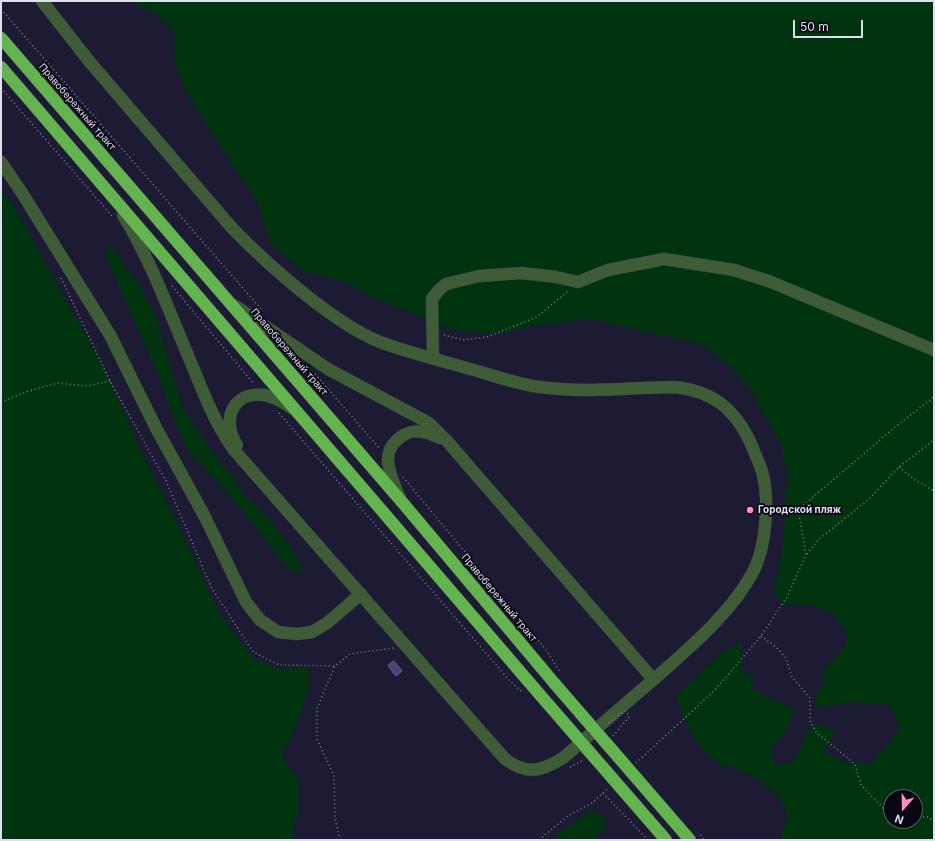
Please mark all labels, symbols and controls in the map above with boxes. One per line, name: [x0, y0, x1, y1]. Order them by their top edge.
scale bar: [795, 12, 865, 38]
text: 50 m: [800, 19, 829, 34]
street label: Правобережный тракт: [36, 61, 118, 153]
street label: Правобережный тракт: [248, 306, 330, 398]
place label: Городской пляж: [758, 504, 841, 516]
marker: Городской пляж: [745, 505, 755, 515]
street label: Правобережный тракт: [459, 552, 539, 644]
north arrow: [883, 789, 923, 829]
text: N: [893, 811, 906, 827]

